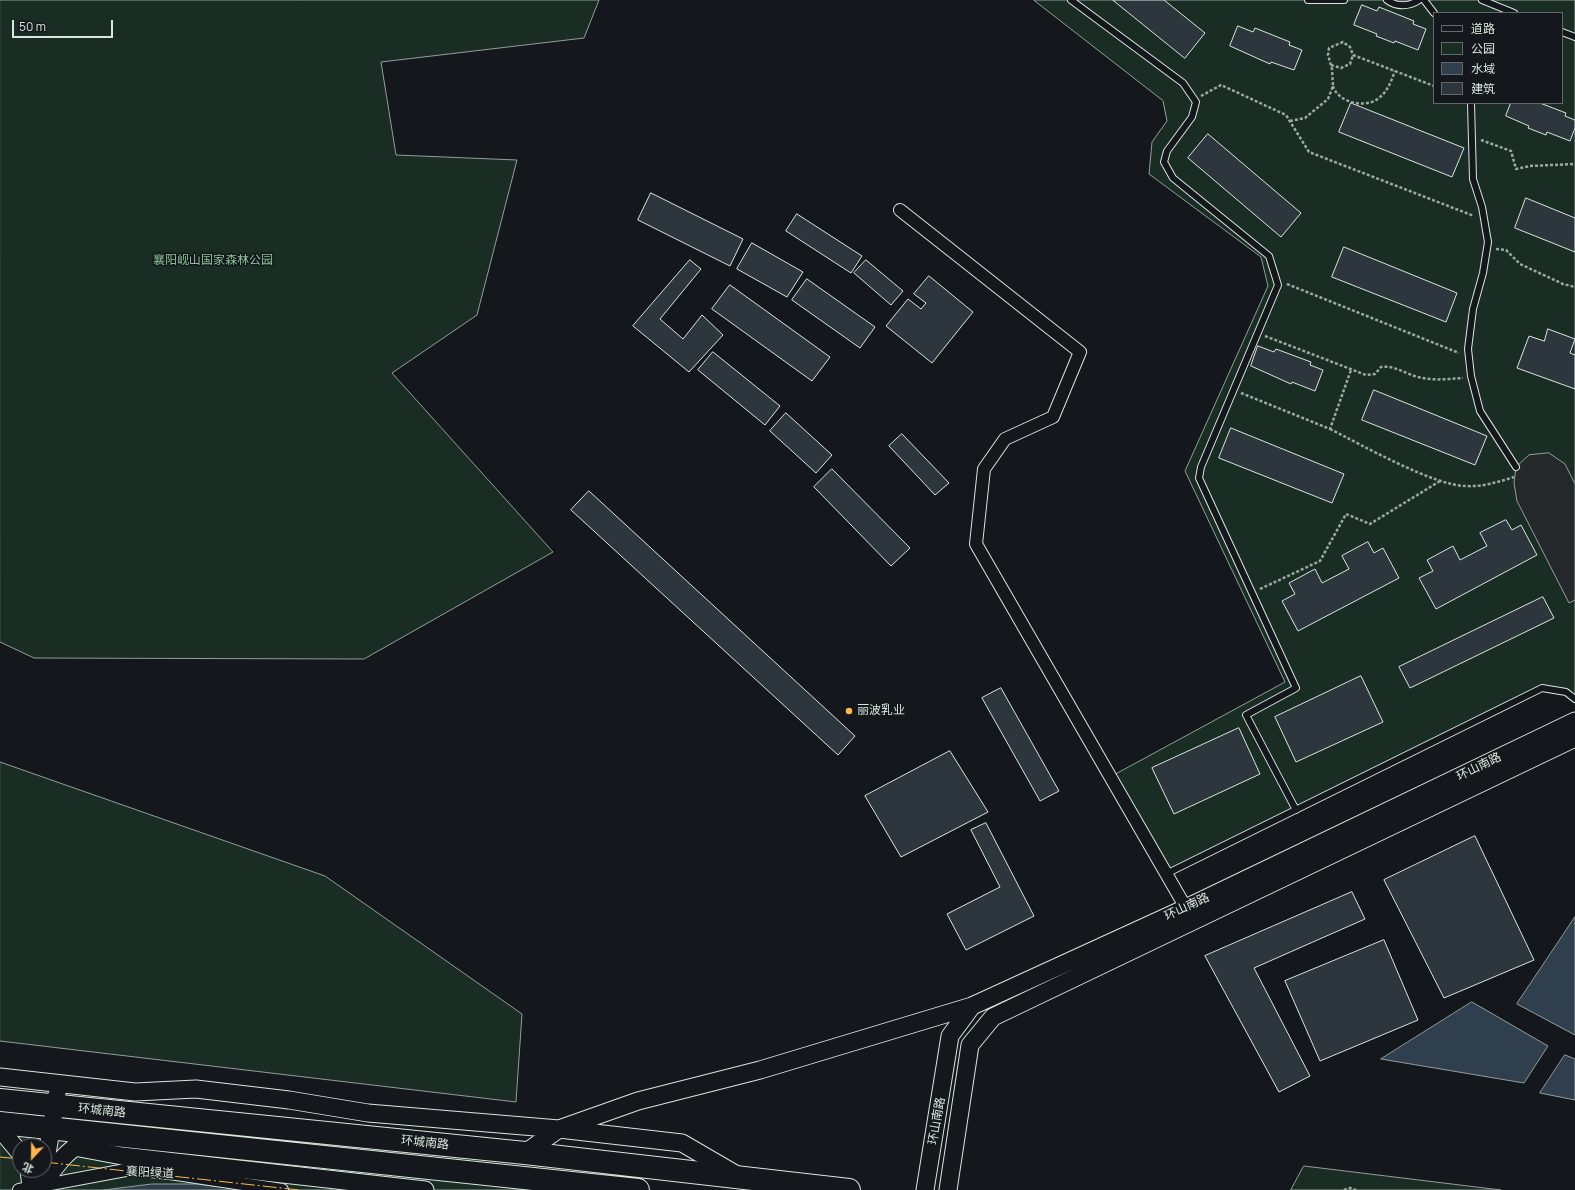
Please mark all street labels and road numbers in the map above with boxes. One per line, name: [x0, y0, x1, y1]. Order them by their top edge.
street label: 环山南路: [1454, 750, 1504, 784]
street label: 环山南路: [1162, 890, 1212, 924]
street label: 环山南路: [926, 1096, 948, 1146]
street label: 环城南路: [77, 1101, 127, 1121]
street label: 环城南路: [400, 1133, 450, 1153]
street label: 襄阳绿道: [126, 1165, 174, 1181]

